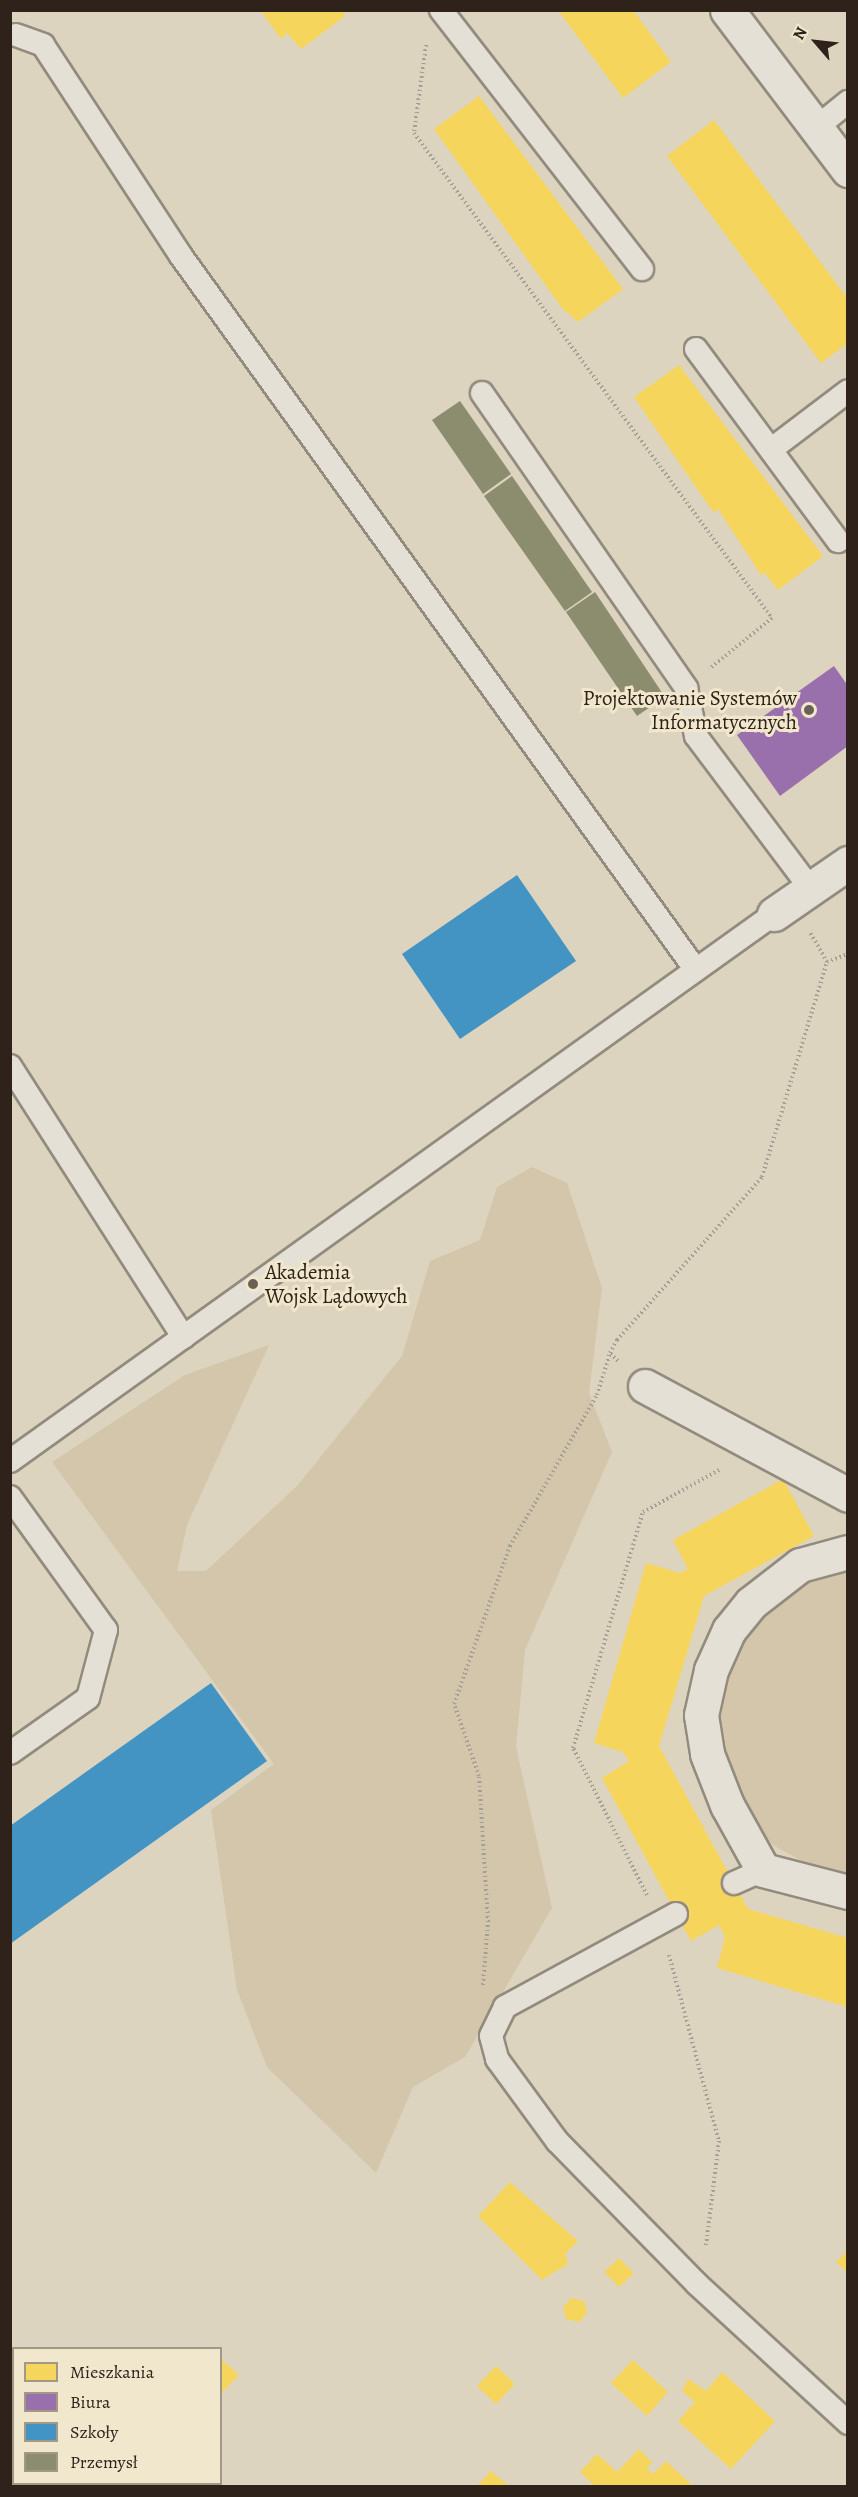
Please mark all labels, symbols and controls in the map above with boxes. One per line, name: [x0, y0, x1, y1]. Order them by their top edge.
north arrow: [786, 12, 846, 72]
text: N: [788, 23, 813, 44]
place label: Projektowanie Systemów Informatycznych: [583, 685, 797, 735]
marker: Projektowanie Systemów Informatycznych: [802, 703, 816, 717]
place label: Akademia Wojsk Lądowych: [265, 1259, 408, 1309]
marker: Akademia Wojsk Lądowych: [246, 1277, 260, 1291]
legend: [12, 2347, 222, 2485]
text: Mieszkania: [70, 2360, 154, 2384]
text: Biura: [70, 2390, 110, 2414]
text: Szkoły: [70, 2420, 118, 2444]
text: Przemysł: [70, 2450, 138, 2474]

